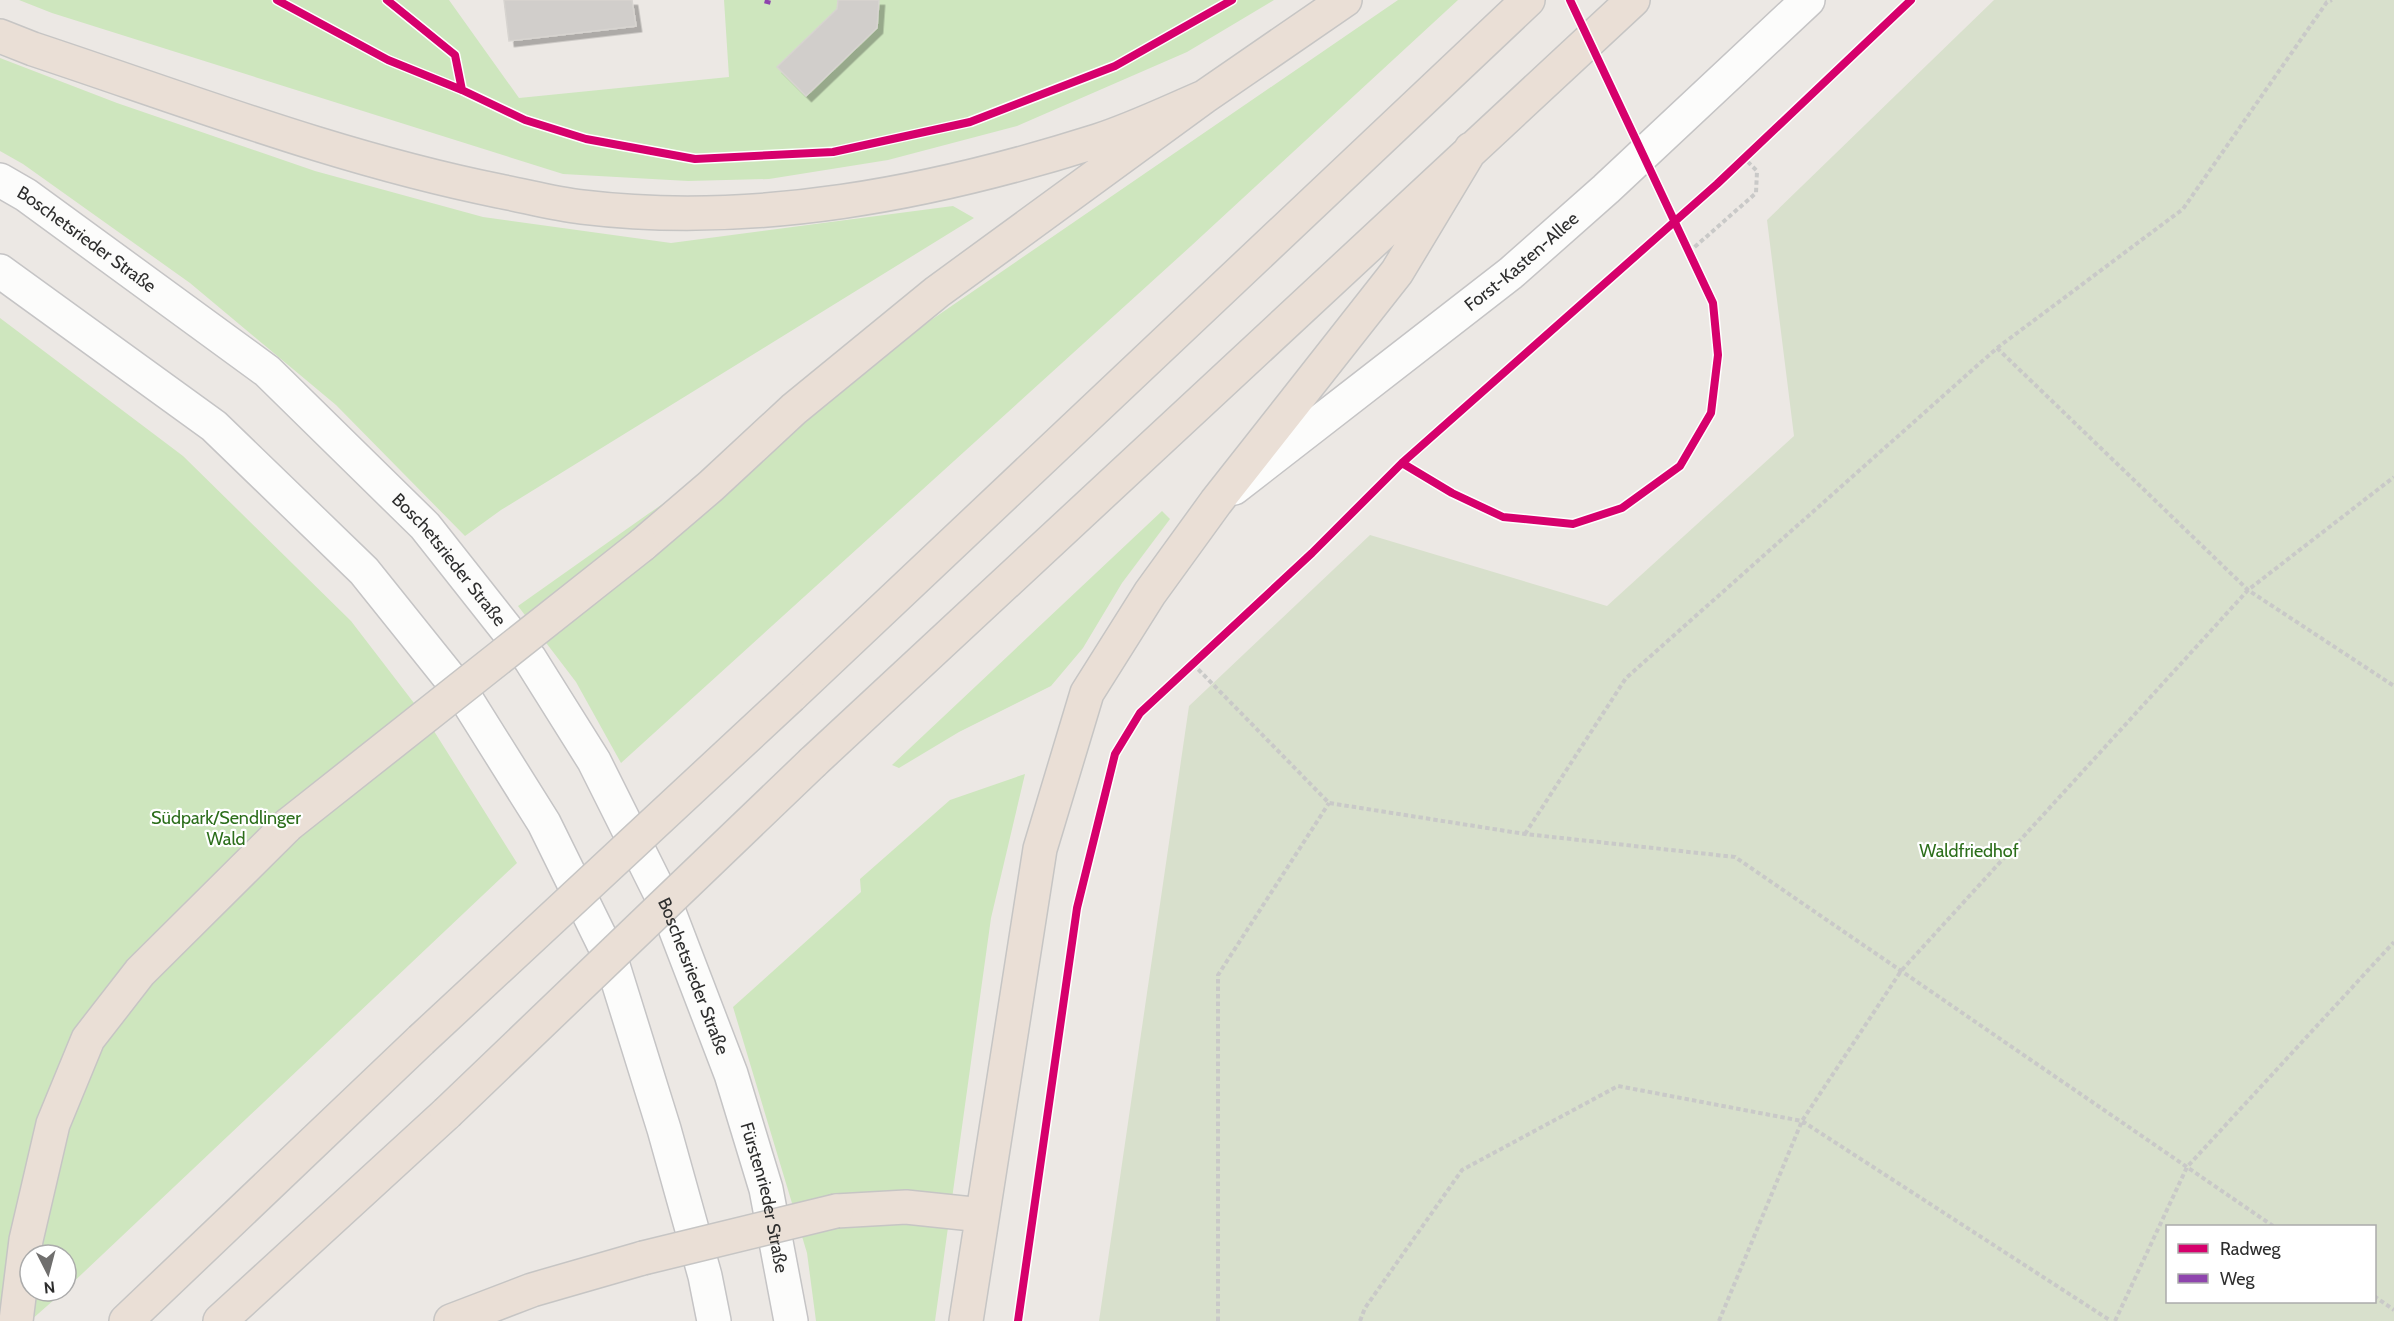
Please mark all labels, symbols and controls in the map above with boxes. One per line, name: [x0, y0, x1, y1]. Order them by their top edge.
street label: Boschetsrieder Straße: [13, 181, 160, 297]
street label: Forst-Kasten-Allee: [1460, 207, 1583, 316]
street label: Boschetsrieder Straße: [387, 489, 511, 631]
park label: Südpark/Sendlinger Wald: [151, 807, 301, 850]
park label: Waldfriedhof: [1919, 840, 2019, 862]
street label: Boschetsrieder Straße: [653, 894, 734, 1058]
street label: Fürstenrieder Straße: [735, 1120, 793, 1275]
legend: [2166, 1225, 2376, 1303]
text: Radweg: [2220, 1238, 2282, 1260]
north arrow: [18, 1243, 78, 1303]
text: Weg: [2220, 1268, 2256, 1290]
text: N: [43, 1277, 56, 1297]

